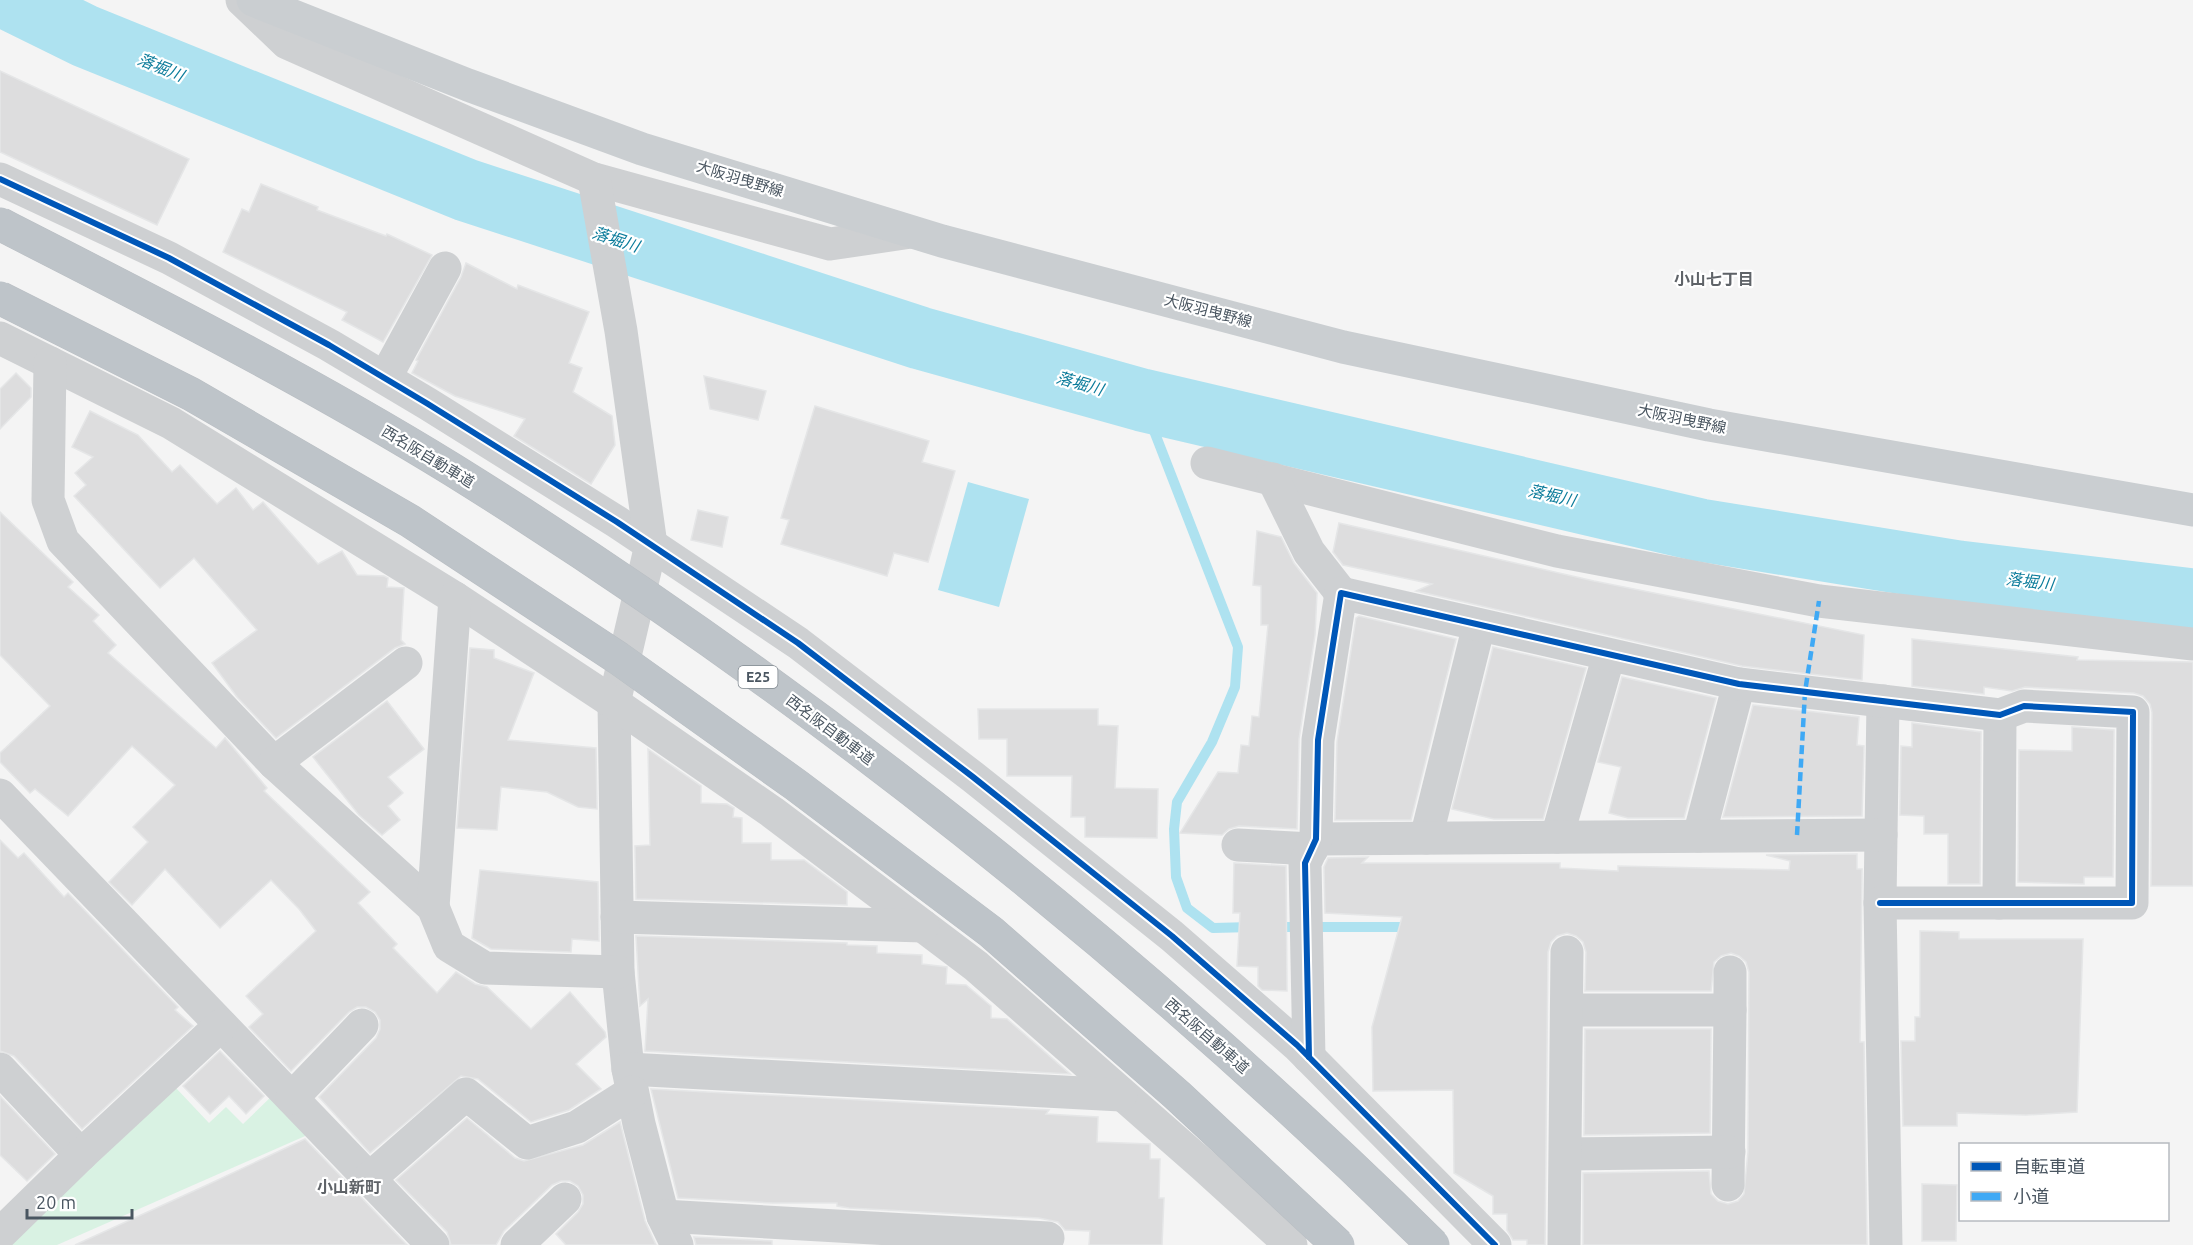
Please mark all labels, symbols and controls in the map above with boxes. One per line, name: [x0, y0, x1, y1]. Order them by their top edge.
water label: 落堀川: [135, 50, 188, 85]
street label: 大阪羽曳野線: [695, 157, 786, 200]
water label: 落堀川: [590, 223, 644, 256]
district label: 小山七丁目: [1674, 270, 1754, 288]
street label: 大阪羽曳野線: [1162, 291, 1254, 330]
water label: 落堀川: [1054, 368, 1107, 399]
street label: 大阪羽曳野線: [1636, 401, 1728, 436]
street label: 西名阪自動車道: [379, 422, 478, 491]
water label: 落堀川: [1527, 481, 1579, 510]
water label: 落堀川: [2005, 569, 2057, 593]
road number: E25: [738, 666, 777, 688]
street label: 西名阪自動車道: [783, 691, 877, 768]
street label: 西名阪自動車道: [1162, 995, 1253, 1076]
legend: [1959, 1143, 2169, 1221]
text: 自転車道: [2013, 1156, 2085, 1176]
district label: 小山新町: [317, 1178, 381, 1196]
scale bar: [27, 1182, 132, 1220]
text: 小道: [2013, 1186, 2049, 1206]
text: 20 m: [36, 1192, 76, 1212]

